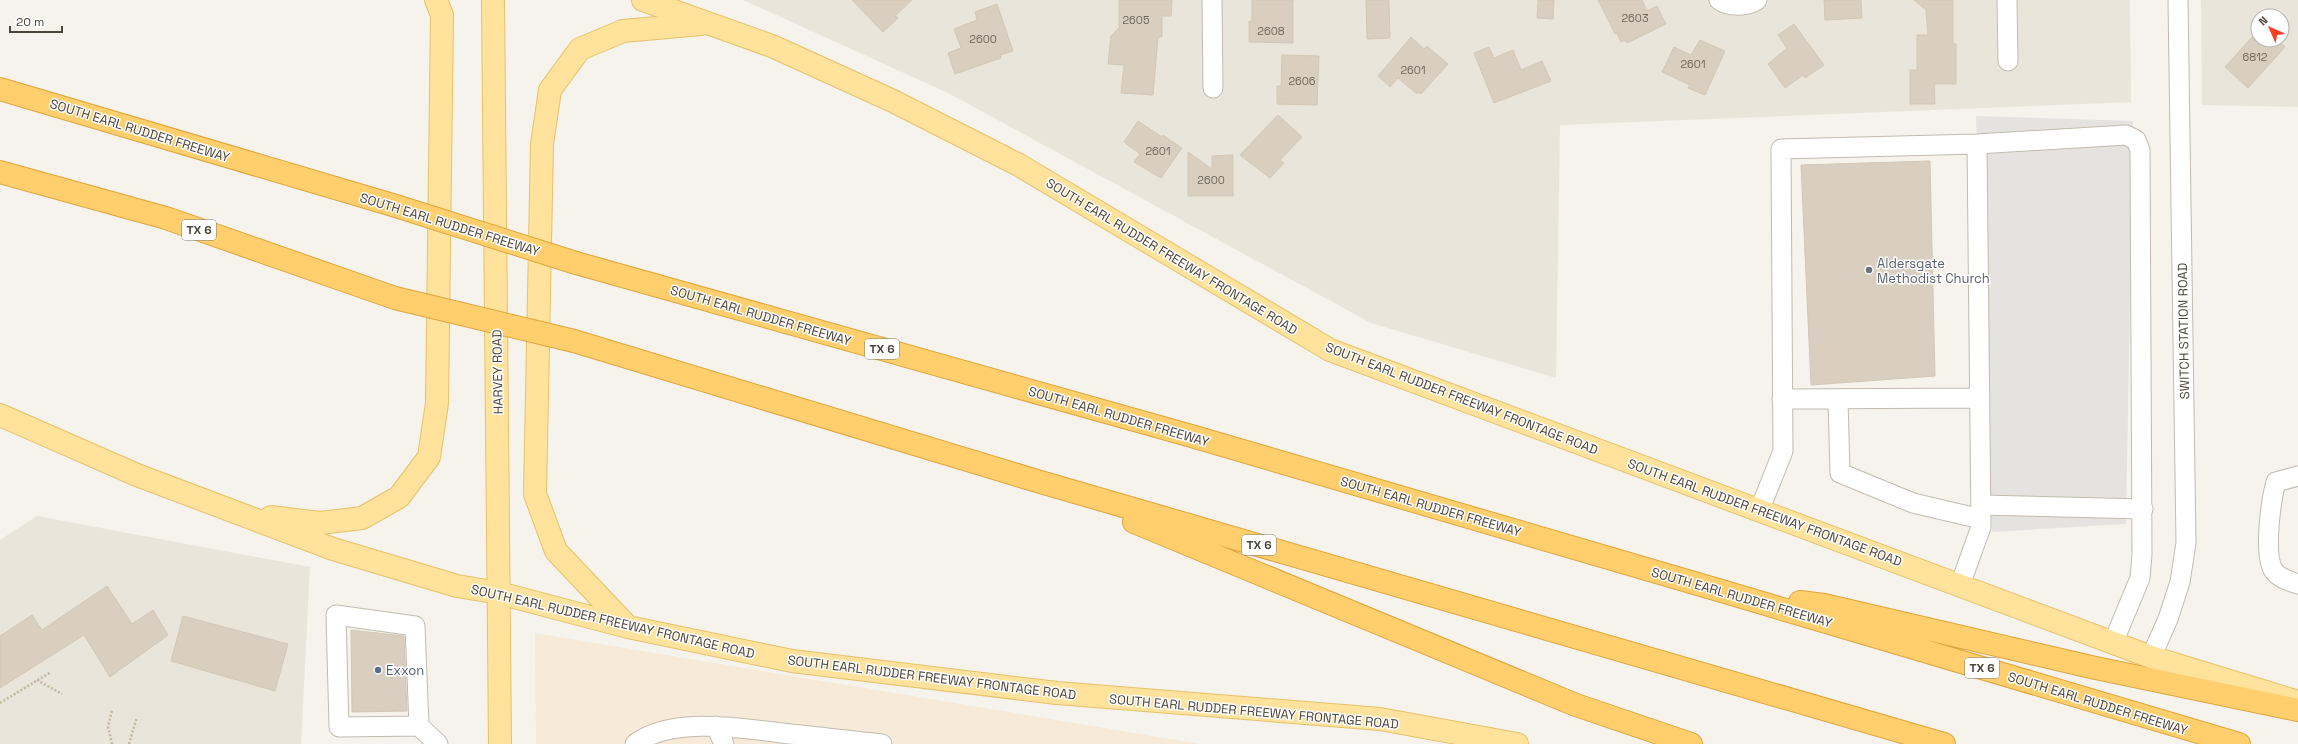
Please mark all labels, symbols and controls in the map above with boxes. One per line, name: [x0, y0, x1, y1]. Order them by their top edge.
scale bar: [10, 8, 62, 34]
north arrow: [2250, 8, 2290, 48]
house number: 2603: [1621, 11, 1649, 25]
house number: 2605: [1122, 13, 1150, 27]
text: N: [2255, 13, 2270, 28]
text: 20 m: [16, 14, 44, 30]
house number: 2608: [1257, 24, 1285, 38]
house number: 2600: [969, 32, 997, 46]
house number: 6812: [2243, 50, 2268, 64]
house number: 2601: [1680, 57, 1706, 71]
house number: 2601: [1400, 63, 1426, 77]
house number: 2606: [1288, 74, 1316, 88]
street label: SOUTH EARL RUDDER FREEWAY: [48, 95, 232, 166]
house number: 2601: [1145, 144, 1171, 158]
house number: 2600: [1197, 173, 1225, 187]
street label: SOUTH EARL RUDDER FREEWAY FRONTAGE ROAD: [1043, 174, 1301, 339]
street label: SOUTH EARL RUDDER FREEWAY: [358, 189, 542, 260]
road number: TX 6: [182, 220, 216, 240]
place label: Aldersgate Methodist Church: [1877, 255, 1990, 287]
street label: SWITCH STATION ROAD: [2174, 263, 2193, 399]
marker: Aldersgate Methodist Church: [1864, 265, 1874, 275]
street label: SOUTH EARL RUDDER FREEWAY: [668, 281, 853, 349]
street label: HARVEY ROAD: [488, 329, 507, 415]
street label: SOUTH EARL RUDDER FREEWAY FRONTAGE ROAD: [1323, 338, 1601, 458]
road number: TX 6: [865, 339, 899, 359]
street label: SOUTH EARL RUDDER FREEWAY: [1026, 382, 1211, 450]
street label: SOUTH EARL RUDDER FREEWAY FRONTAGE ROAD: [1625, 455, 1904, 570]
street label: SOUTH EARL RUDDER FREEWAY: [1338, 472, 1523, 540]
road number: TX 6: [1242, 535, 1276, 555]
street label: SOUTH EARL RUDDER FREEWAY: [1649, 563, 1834, 631]
street label: SOUTH EARL RUDDER FREEWAY FRONTAGE ROAD: [469, 581, 756, 662]
street label: SOUTH EARL RUDDER FREEWAY FRONTAGE ROAD: [787, 651, 1077, 704]
road number: TX 6: [1965, 658, 1999, 678]
place label: Exxon: [386, 662, 424, 679]
marker: Exxon: [373, 665, 383, 675]
street label: SOUTH EARL RUDDER FREEWAY: [2006, 668, 2190, 739]
street label: SOUTH EARL RUDDER FREEWAY FRONTAGE ROAD: [1108, 690, 1399, 733]

